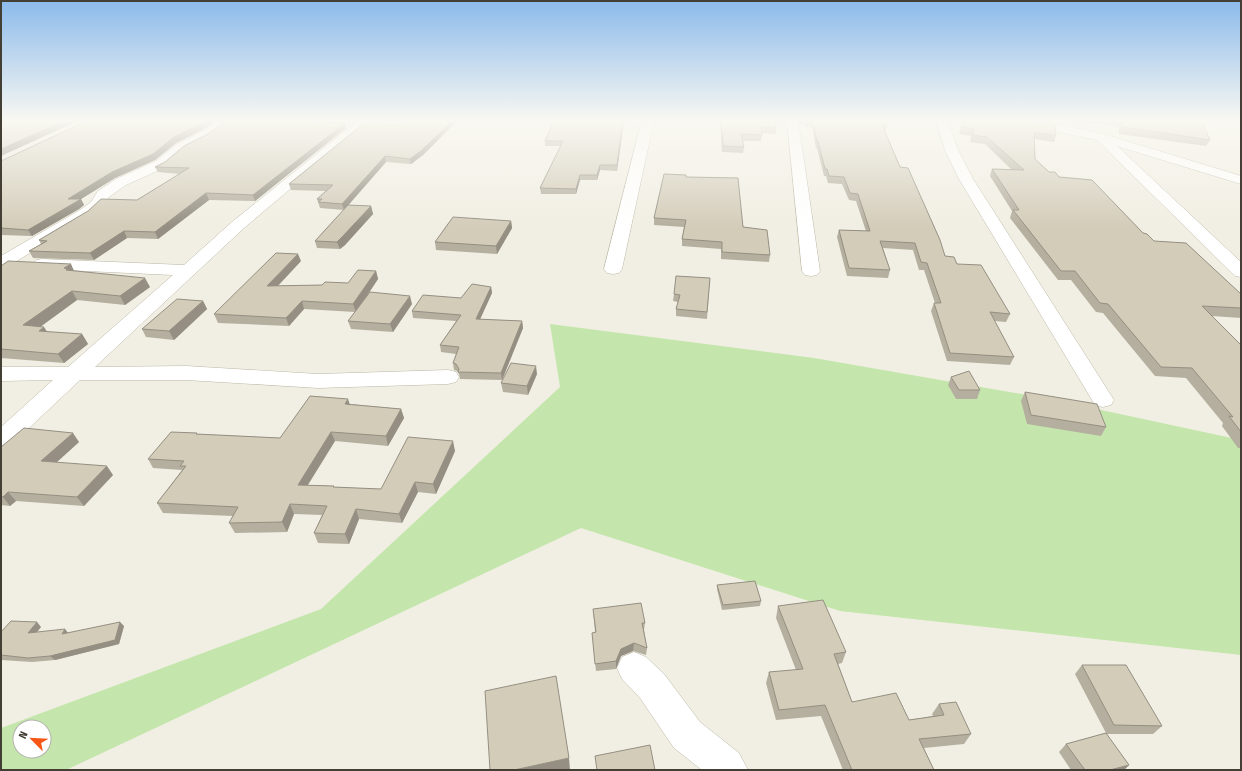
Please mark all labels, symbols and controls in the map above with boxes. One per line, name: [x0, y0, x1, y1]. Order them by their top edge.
north arrow: [12, 719, 52, 759]
text: N: [16, 729, 31, 741]

